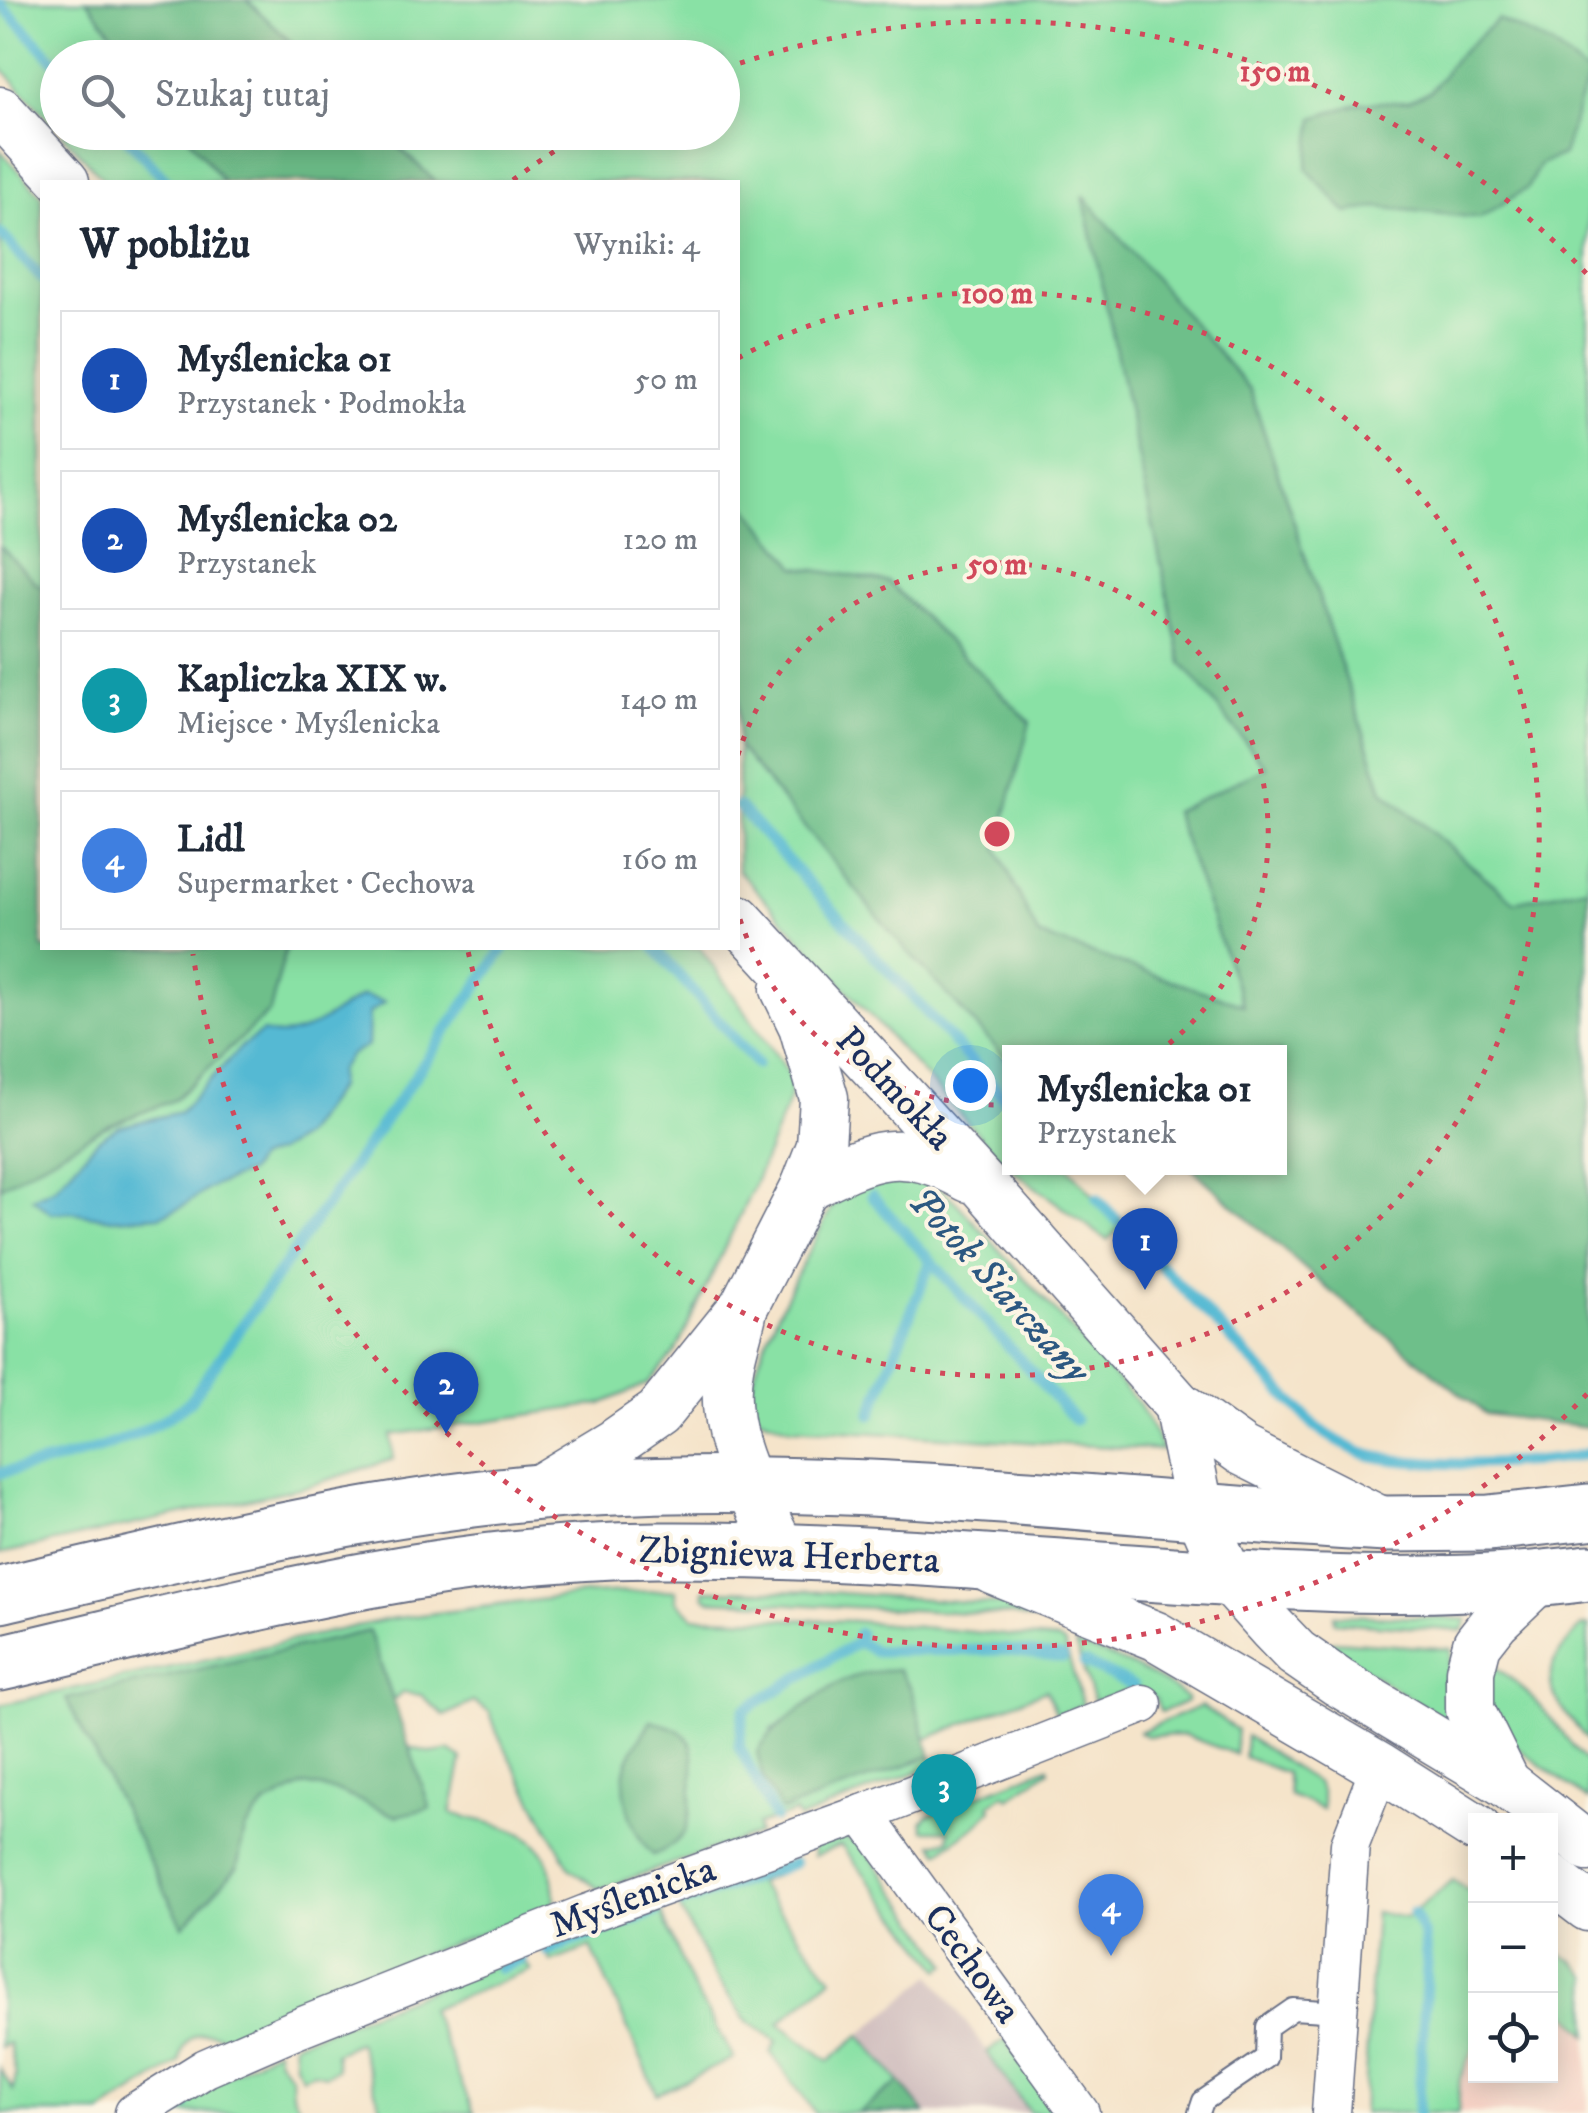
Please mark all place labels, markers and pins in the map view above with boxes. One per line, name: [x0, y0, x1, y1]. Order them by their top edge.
centre of rings: [979, 816, 1015, 852]
pin: 1: [1112, 1208, 1178, 1290]
pin: 2: [414, 1352, 478, 1434]
pin: 3: [912, 1754, 976, 1836]
pin: 4: [1078, 1874, 1144, 1956]

